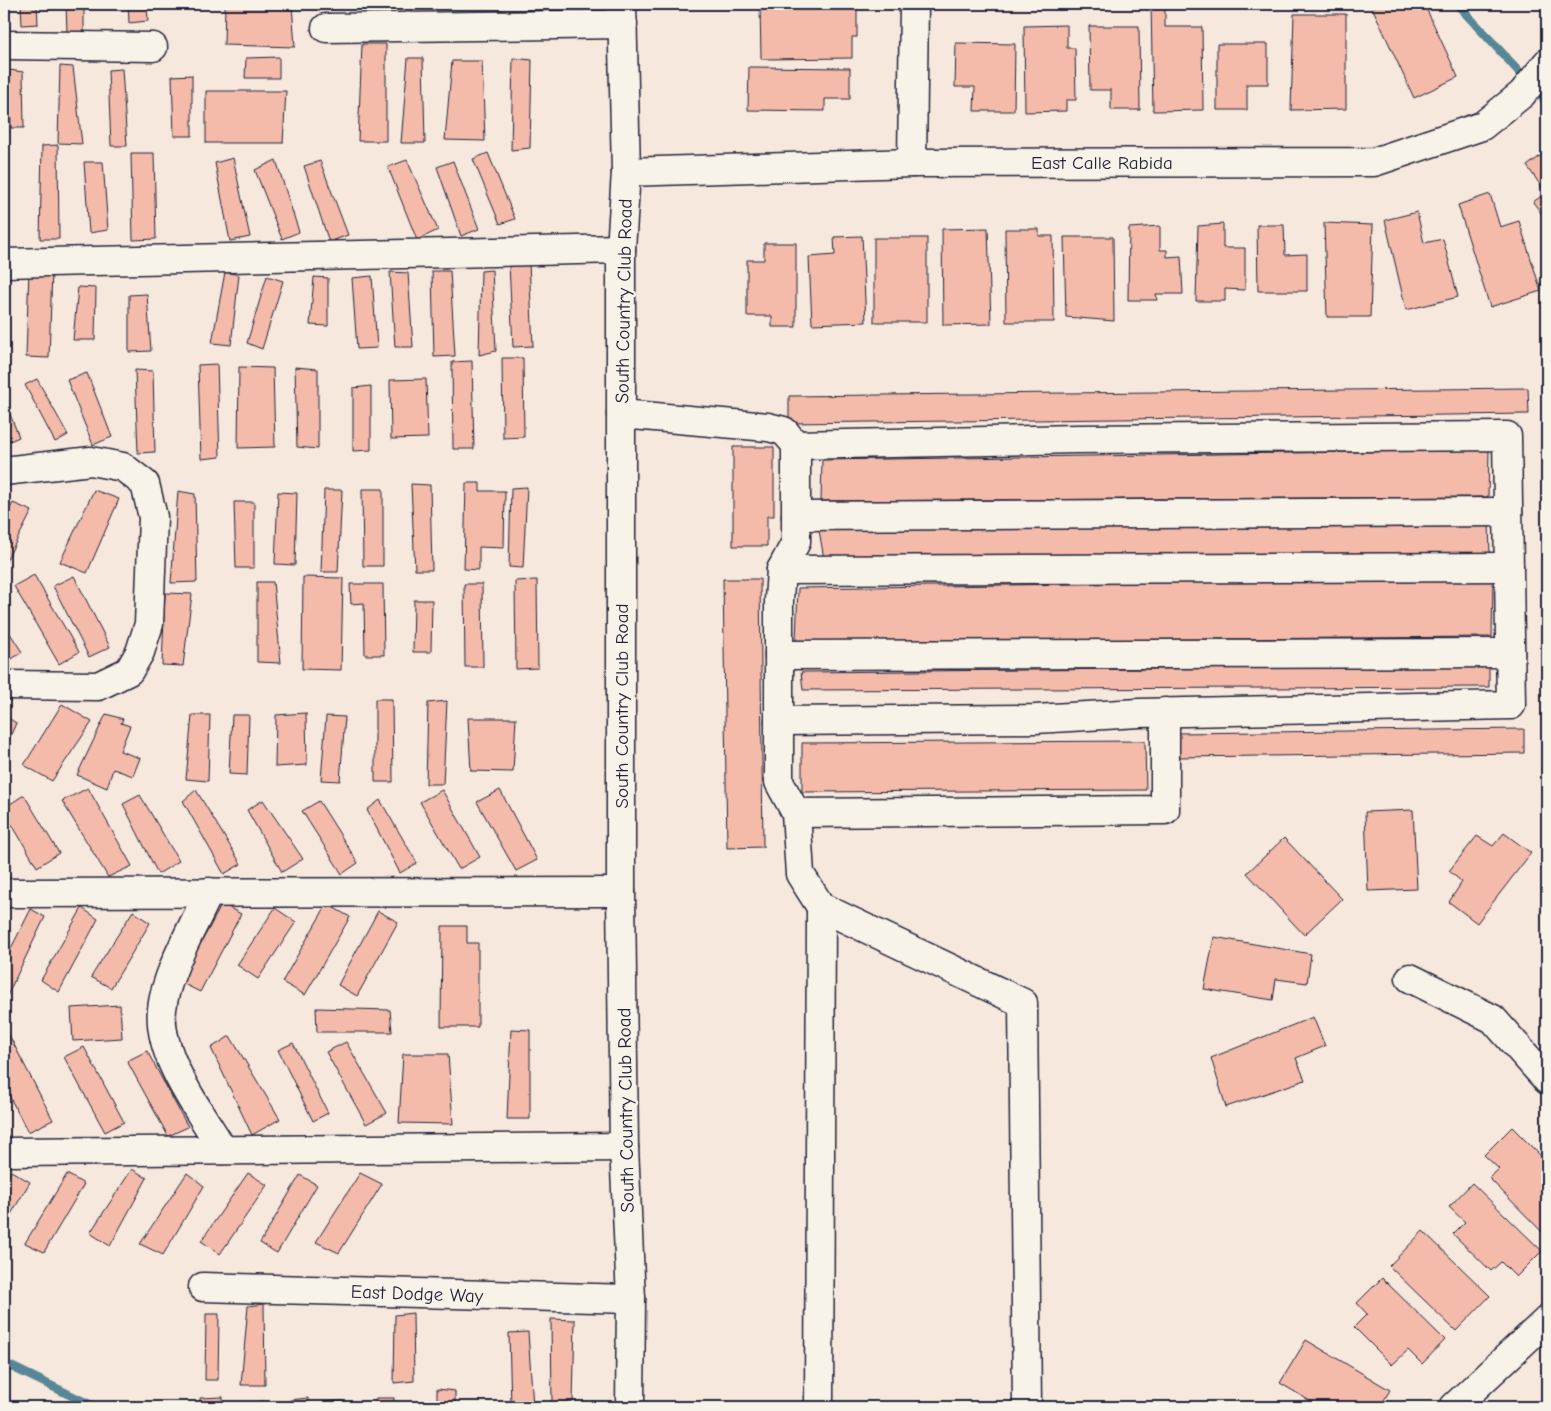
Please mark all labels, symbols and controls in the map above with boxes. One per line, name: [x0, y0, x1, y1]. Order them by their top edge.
street label: East Calle Rabida: [1031, 152, 1173, 174]
street label: South Country Club Road: [611, 198, 637, 404]
street label: South Country Club Road: [611, 603, 633, 809]
street label: South Country Club Road: [613, 1007, 639, 1213]
street label: East Dodge Way: [350, 1281, 484, 1307]

